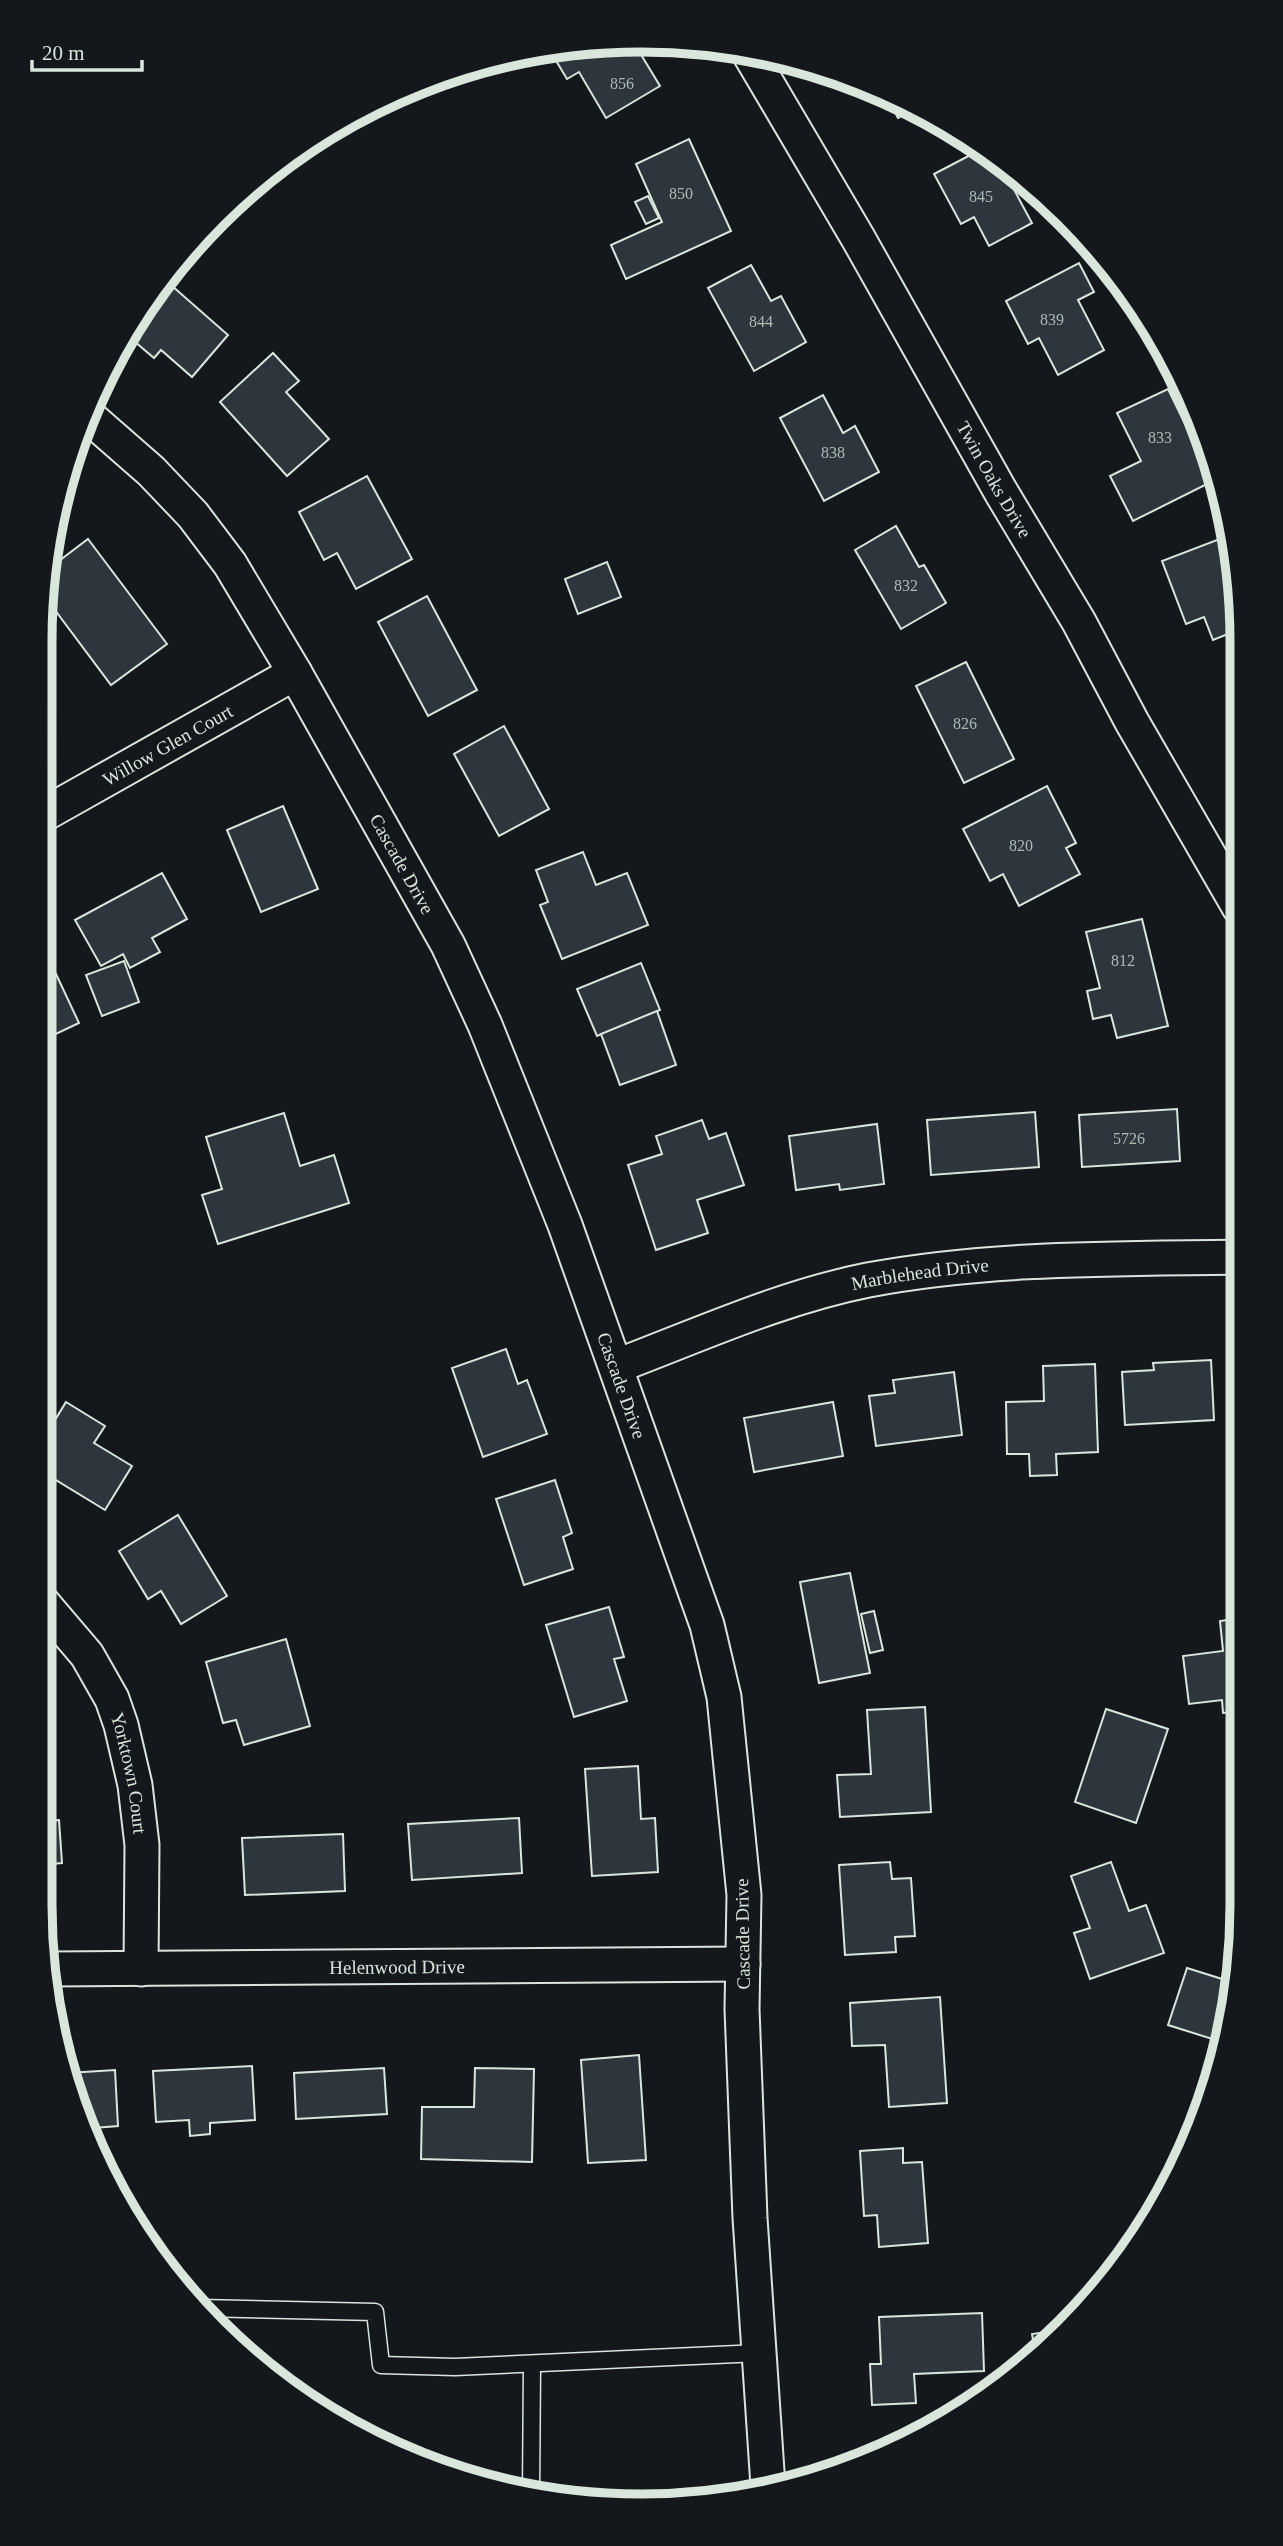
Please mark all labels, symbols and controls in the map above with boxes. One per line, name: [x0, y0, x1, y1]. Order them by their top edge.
scale bar: [32, 28, 142, 72]
text: 20 m: [42, 41, 85, 65]
house number: 856: [610, 75, 634, 92]
house number: 850: [669, 185, 693, 202]
house number: 845: [969, 188, 993, 205]
house number: 839: [1040, 311, 1064, 328]
house number: 844: [749, 313, 773, 330]
street label: Twin Oaks Drive: [952, 418, 1036, 541]
house number: 833: [1148, 429, 1172, 446]
house number: 838: [821, 444, 845, 461]
house number: 832: [894, 577, 918, 594]
street label: Willow Glen Court: [99, 700, 237, 790]
house number: 826: [953, 715, 977, 732]
street label: Cascade Drive: [365, 810, 438, 918]
house number: 820: [1009, 837, 1033, 854]
house number: 812: [1111, 952, 1135, 969]
house number: 5726: [1113, 1130, 1145, 1147]
street label: Marblehead Drive: [849, 1254, 990, 1294]
street label: Cascade Drive: [593, 1330, 650, 1442]
street label: Yorktown Court: [106, 1710, 151, 1836]
street label: Cascade Drive: [731, 1878, 754, 1990]
street label: Helenwood Drive: [329, 1956, 465, 1978]

